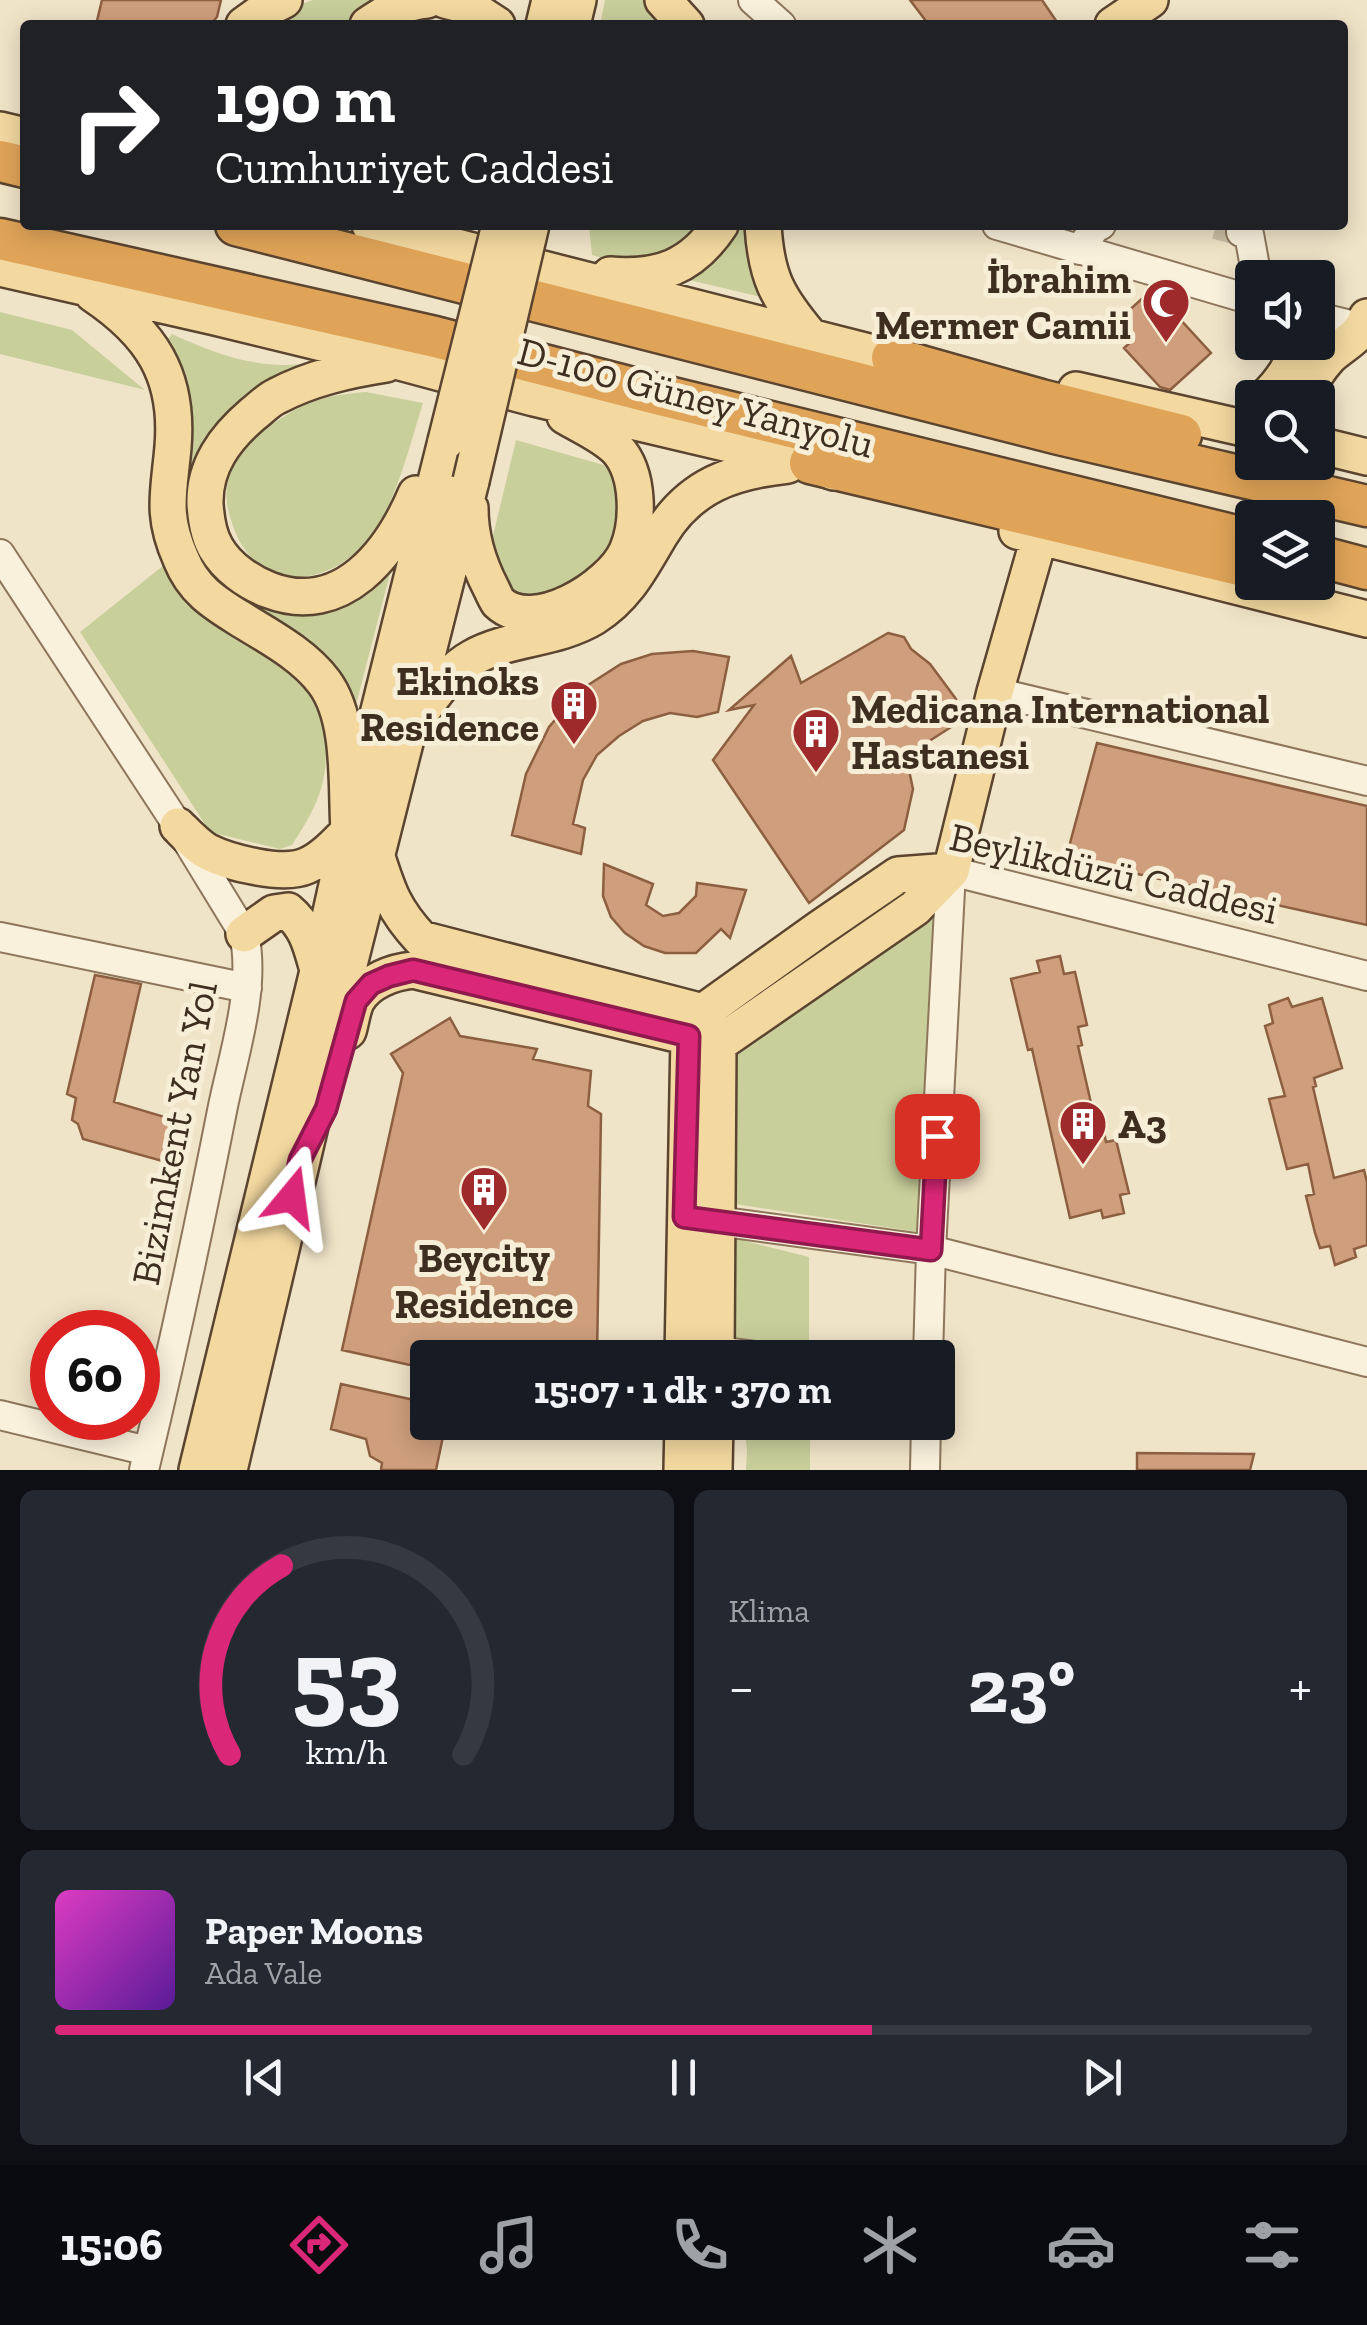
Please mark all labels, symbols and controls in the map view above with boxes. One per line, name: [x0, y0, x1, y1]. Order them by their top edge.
text: 190 m: [215, 56, 395, 140]
icon: right: [50, 60, 180, 190]
text: Cumhuriyet Caddesi: [215, 141, 614, 195]
place label: İbrahim Mermer Camii: [875, 255, 1131, 349]
map controls: [1235, 260, 1335, 600]
button: sound: [1235, 260, 1335, 360]
mosque icon: İbrahim Mermer Camii: [1140, 276, 1192, 344]
street label: D-100 Güney Yanyolu: [513, 326, 879, 468]
button: search: [1235, 380, 1335, 480]
button: layers: [1235, 500, 1335, 600]
place label: Ekinoks Residence: [360, 657, 539, 751]
building icon: Ekinoks Residence: [548, 678, 600, 746]
place label: Medicana International Hastanesi: [851, 685, 1269, 779]
building icon: Medicana International Hastanesi: [790, 706, 842, 774]
street label: Beylikdüzü Caddesi: [945, 812, 1283, 934]
street label: Bizimkent Yan Yol: [121, 977, 227, 1289]
pin: [895, 1094, 980, 1179]
building icon: A3: [1057, 1098, 1109, 1166]
place label: A3: [1118, 1100, 1167, 1148]
icon: arrive: [910, 1109, 965, 1164]
position arrow: [240, 1145, 344, 1249]
building icon: Beycity Residence: [458, 1164, 510, 1232]
place label: Beycity Residence: [395, 1234, 573, 1328]
speed limit sign: 60: [30, 1310, 160, 1440]
text: 15:07 · 1 dk · 370 m: [534, 1367, 831, 1413]
text: Klima: [729, 1592, 810, 1630]
text: 53: [292, 1614, 402, 1739]
text: 23°: [968, 1641, 1075, 1731]
text: −: [729, 1654, 754, 1720]
text: +: [1289, 1654, 1312, 1720]
text: km/h: [306, 1730, 388, 1773]
text: Paper Moons: [205, 1908, 423, 1954]
text: Ada Vale: [205, 1954, 322, 1992]
icon: previous: [237, 2050, 292, 2105]
icon: pause: [656, 2050, 711, 2105]
icon: next: [1075, 2050, 1130, 2105]
icon: directions: [284, 2210, 354, 2280]
icon: music: [474, 2210, 544, 2280]
icon: phone: [665, 2210, 735, 2280]
icon: climate: [855, 2210, 925, 2280]
icon: car: [1046, 2210, 1116, 2280]
icon: filters: [1237, 2210, 1307, 2280]
text: 15:06: [60, 2218, 163, 2272]

